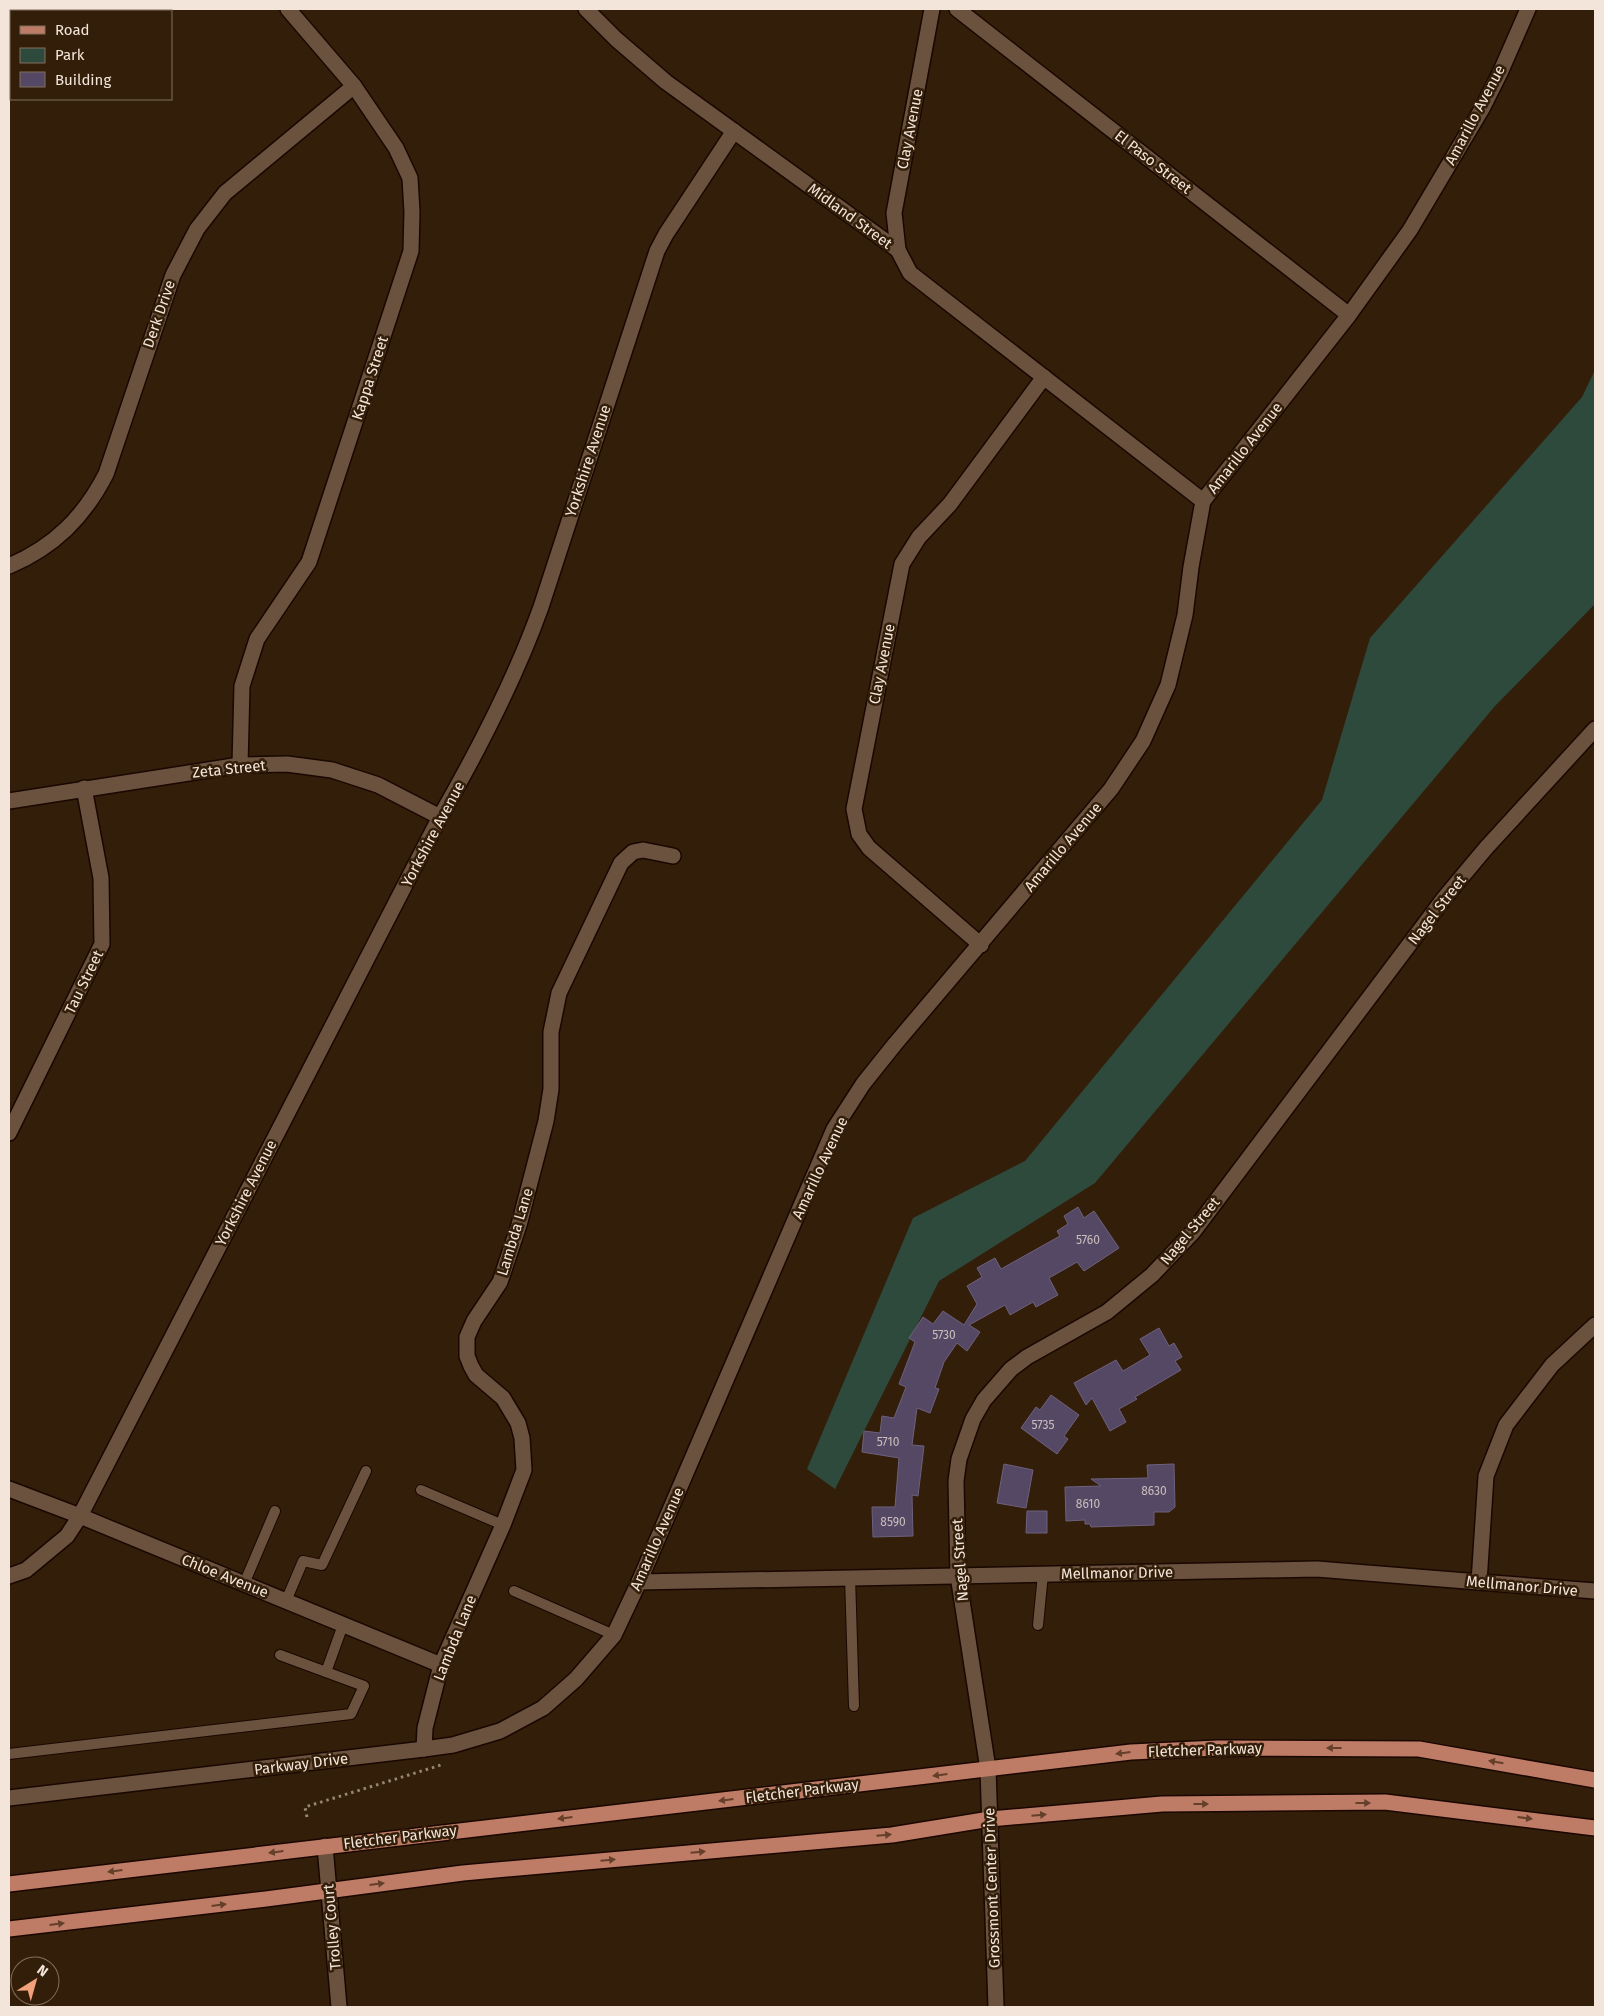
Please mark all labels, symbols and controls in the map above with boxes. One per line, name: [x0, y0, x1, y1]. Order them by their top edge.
legend: [10, 10, 172, 100]
text: Road: [55, 21, 90, 39]
text: Park: [55, 46, 85, 64]
street label: Amarillo Avenue: [1441, 62, 1509, 168]
text: Building: [55, 71, 111, 89]
street label: Clay Avenue: [893, 87, 927, 171]
street label: El Paso Street: [1111, 126, 1195, 198]
street label: Midland Street: [804, 179, 896, 253]
street label: Derk Drive: [139, 278, 179, 350]
street label: Kappa Street: [348, 333, 392, 422]
street label: Amarillo Avenue: [1204, 399, 1286, 497]
street label: Yorkshire Avenue: [561, 403, 615, 519]
street label: Clay Avenue: [865, 622, 899, 706]
street label: Zeta Street: [191, 756, 267, 782]
street label: Yorkshire Avenue: [398, 778, 468, 890]
street label: Amarillo Avenue: [1020, 799, 1106, 895]
street label: Nagel Street: [1404, 871, 1470, 948]
street label: Tau Street: [61, 947, 107, 1017]
street label: Amarillo Avenue: [788, 1114, 852, 1222]
street label: Yorkshire Avenue: [211, 1137, 281, 1249]
street label: Lambda Lane: [493, 1186, 537, 1278]
street label: Nagel Street: [1156, 1193, 1224, 1269]
house number: 5760: [1076, 1233, 1100, 1247]
house number: 5730: [932, 1328, 956, 1342]
house number: 5735: [1032, 1418, 1054, 1432]
house number: 5710: [877, 1435, 900, 1449]
house number: 8630: [1141, 1484, 1167, 1498]
street label: Amarillo Avenue: [626, 1485, 688, 1593]
house number: 8610: [1076, 1497, 1100, 1511]
house number: 8590: [880, 1515, 906, 1529]
street label: Nagel Street: [948, 1517, 972, 1602]
street label: Chloe Avenue: [179, 1550, 271, 1602]
street label: Mellmanor Drive: [1061, 1563, 1173, 1583]
street label: Mellmanor Drive: [1465, 1572, 1579, 1600]
street label: Lambda Lane: [430, 1593, 480, 1683]
street label: Fletcher Parkway: [1148, 1739, 1263, 1761]
one-way arrow: [1326, 1744, 1342, 1752]
street label: Parkway Drive: [253, 1749, 349, 1779]
one-way arrow: [1115, 1749, 1131, 1757]
one-way arrow: [1487, 1758, 1503, 1766]
one-way arrow: [932, 1771, 948, 1779]
street label: Fletcher Parkway: [744, 1775, 860, 1807]
one-way arrow: [718, 1796, 734, 1804]
one-way arrow: [1355, 1799, 1371, 1807]
one-way arrow: [1193, 1800, 1209, 1808]
street label: Grossmont Center Drive: [980, 1807, 1004, 1969]
one-way arrow: [1031, 1811, 1047, 1819]
one-way arrow: [557, 1814, 573, 1822]
one-way arrow: [1517, 1814, 1533, 1822]
street label: Fletcher Parkway: [342, 1821, 458, 1853]
one-way arrow: [877, 1831, 893, 1839]
one-way arrow: [268, 1848, 284, 1856]
one-way arrow: [690, 1848, 706, 1856]
one-way arrow: [601, 1856, 617, 1864]
one-way arrow: [106, 1867, 122, 1875]
one-way arrow: [370, 1880, 386, 1888]
street label: Trolley Court: [319, 1883, 345, 1971]
one-way arrow: [211, 1901, 227, 1909]
one-way arrow: [49, 1920, 65, 1928]
north arrow: [10, 1956, 60, 2006]
text: N: [34, 1961, 51, 1981]

